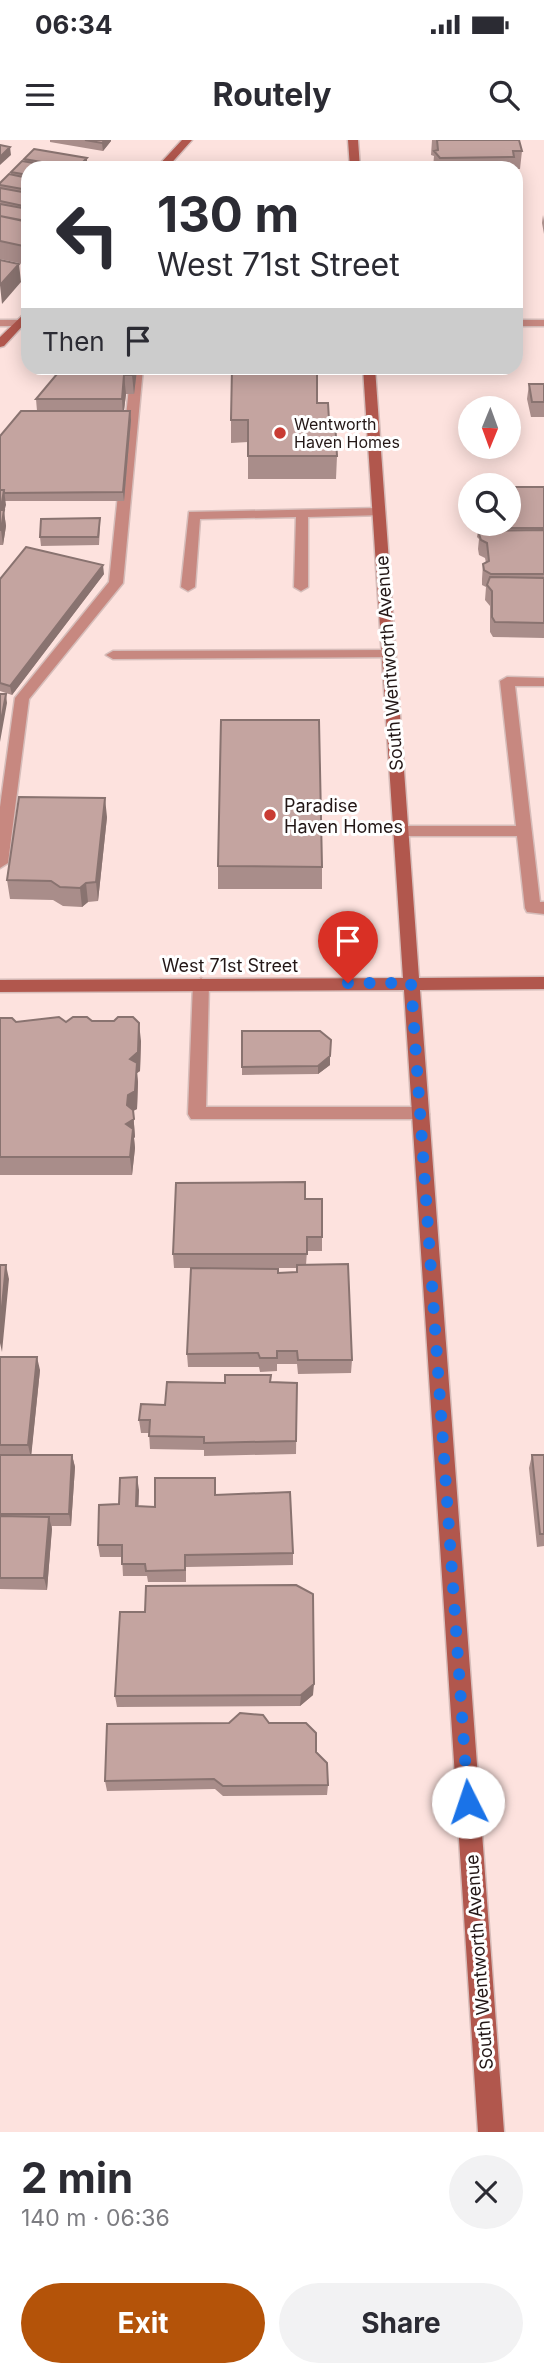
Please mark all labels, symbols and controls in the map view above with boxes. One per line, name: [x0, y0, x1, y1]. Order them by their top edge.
text: 06:34: [35, 9, 112, 40]
text: Routely: [213, 75, 331, 114]
icon: menu: [21, 76, 59, 114]
icon: search: [485, 76, 523, 114]
text: 130 m: [157, 185, 299, 244]
icon: left: [42, 189, 133, 280]
text: West 71st Street: [157, 245, 400, 284]
icon: arrive: [119, 322, 157, 360]
text: Then: [42, 326, 105, 357]
north arrow: [458, 396, 522, 458]
map controls: [458, 396, 521, 536]
place label: Wentworth Haven Homes: [294, 414, 400, 452]
marker: Wentworth Haven Homes: [272, 425, 288, 441]
button: search: [458, 473, 521, 536]
street label: South Wentworth Avenue: [371, 555, 407, 771]
place label: Paradise Haven Homes: [284, 795, 403, 837]
marker: Paradise Haven Homes: [262, 807, 278, 823]
pin: [318, 911, 378, 983]
icon: arrive: [329, 922, 367, 960]
street label: West 71st Street: [162, 955, 298, 976]
position arrow: [431, 1765, 505, 1839]
street label: South Wentworth Avenue: [461, 1854, 497, 2070]
text: 2 min: [21, 2152, 133, 2203]
button: close: [449, 2155, 523, 2229]
text: 140 m · 06:36: [21, 2204, 170, 2232]
button: Exit: [21, 2283, 265, 2363]
button: Share: [279, 2283, 523, 2363]

